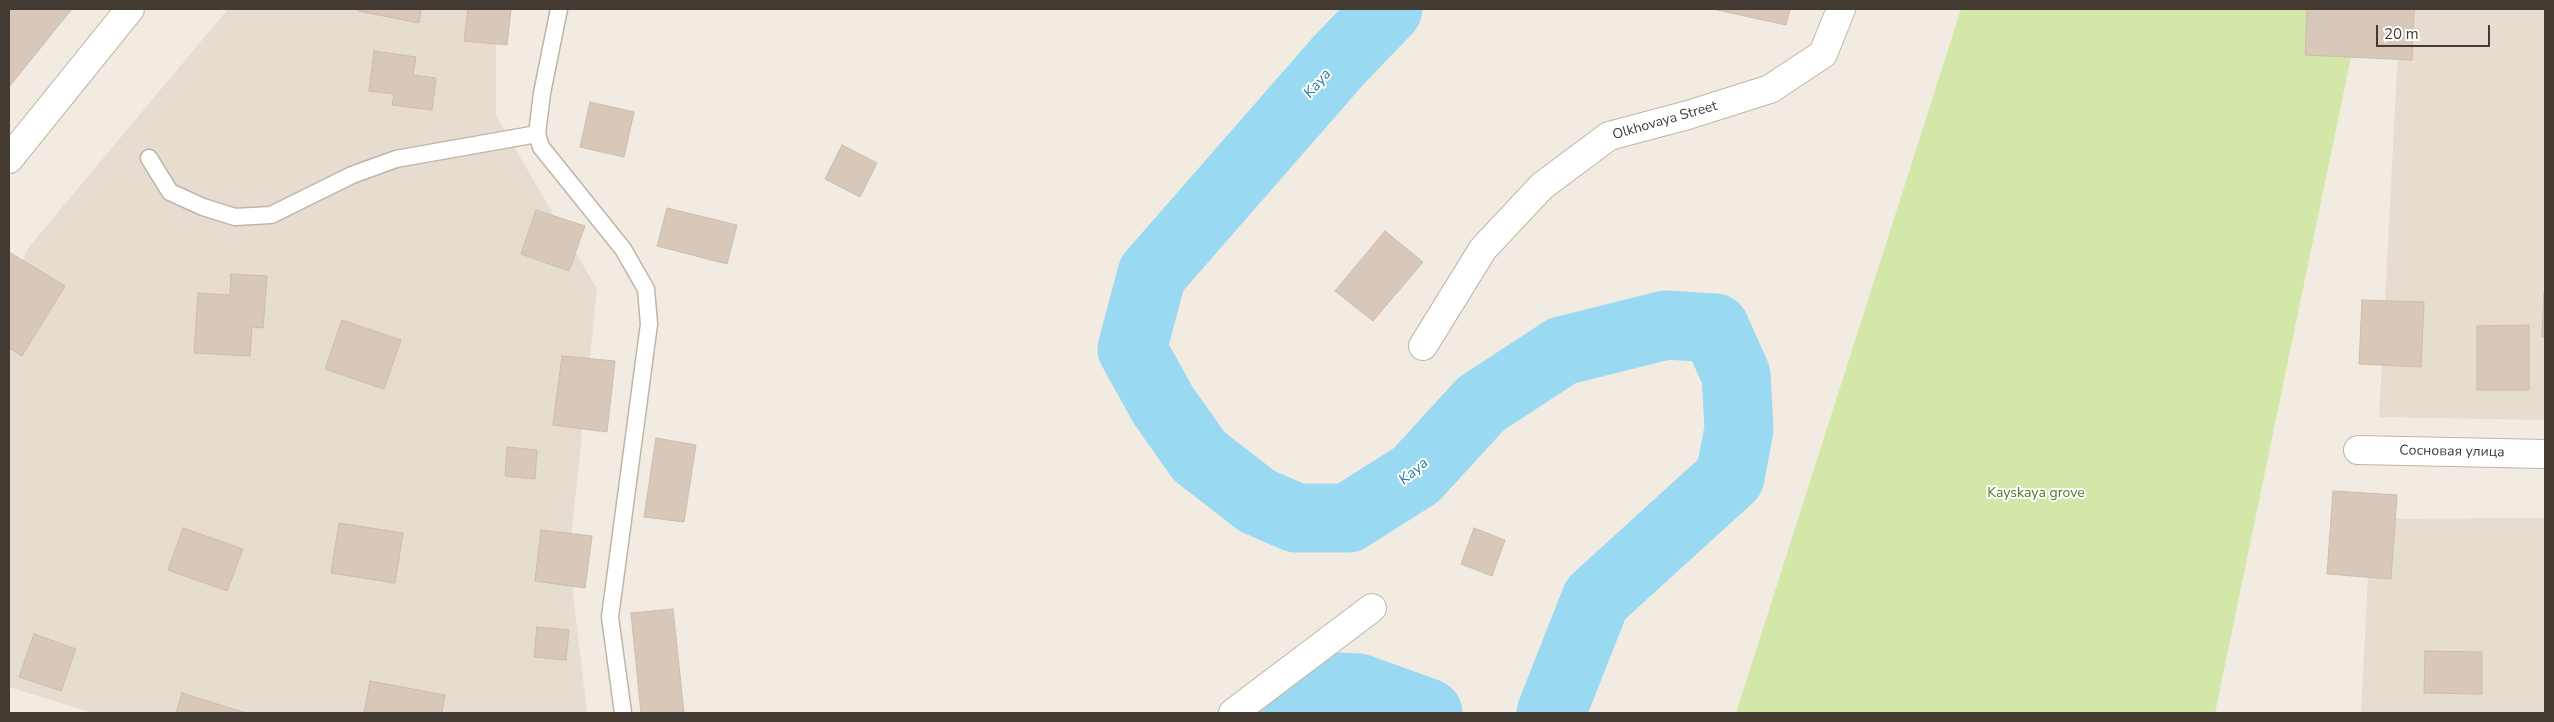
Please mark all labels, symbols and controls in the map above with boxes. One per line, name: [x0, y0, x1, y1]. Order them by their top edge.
scale bar: [2379, 15, 2493, 47]
text: 20 m: [2384, 24, 2419, 44]
water label: Kaya: [1300, 66, 1336, 102]
street label: Olkhovaya Street: [1611, 98, 1719, 144]
street label: Сосновая улица: [2399, 443, 2505, 461]
water label: Kaya: [1396, 455, 1432, 489]
park label: Kayskaya grove: [1987, 486, 2085, 502]

